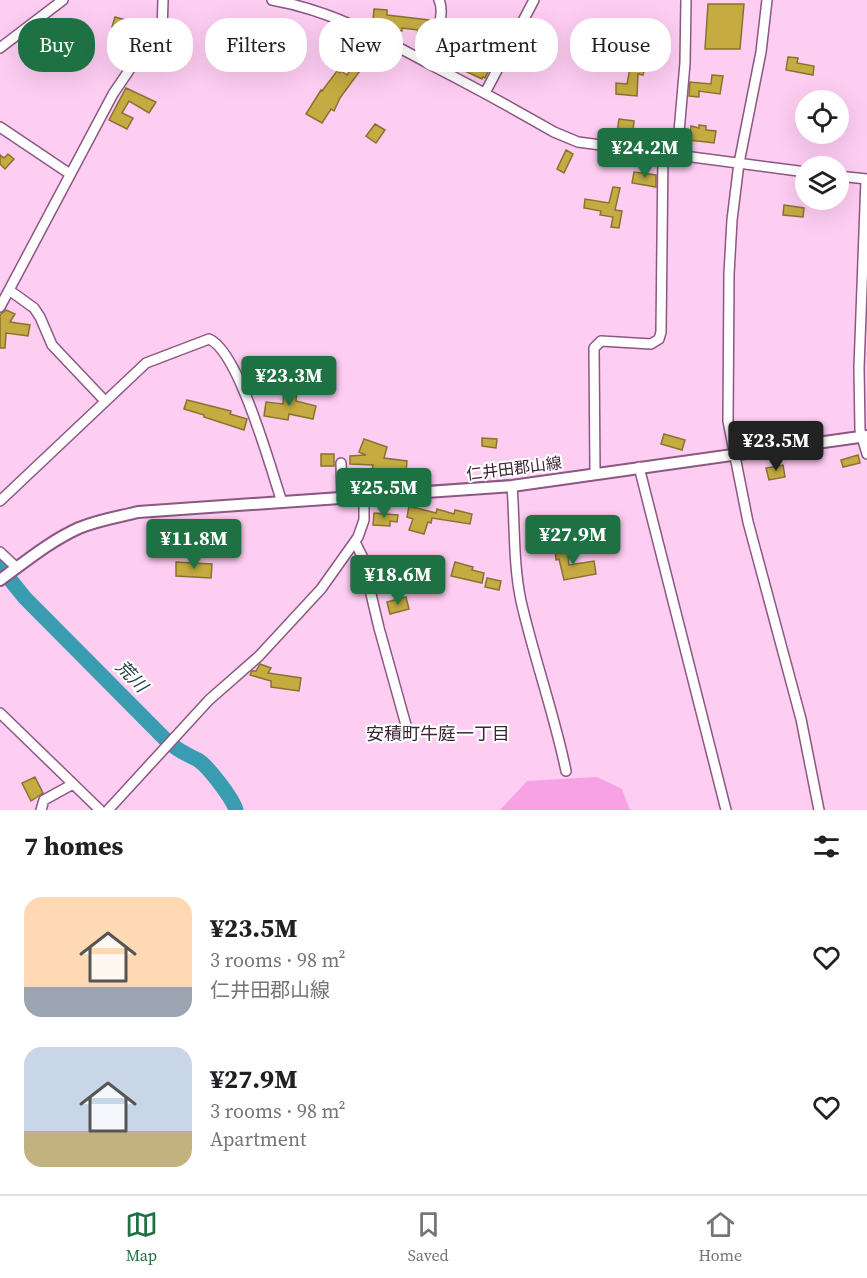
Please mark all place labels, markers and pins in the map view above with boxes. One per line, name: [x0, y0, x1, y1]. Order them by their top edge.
pin: ¥24.2M: [596, 128, 694, 179]
pin: ¥23.3M: [240, 356, 338, 407]
pin: ¥23.5M: [727, 421, 825, 472]
pin: ¥25.5M: [335, 468, 433, 519]
pin: ¥27.9M: [524, 515, 622, 566]
pin: ¥11.8M: [145, 519, 243, 570]
pin: ¥18.6M: [349, 555, 447, 606]

